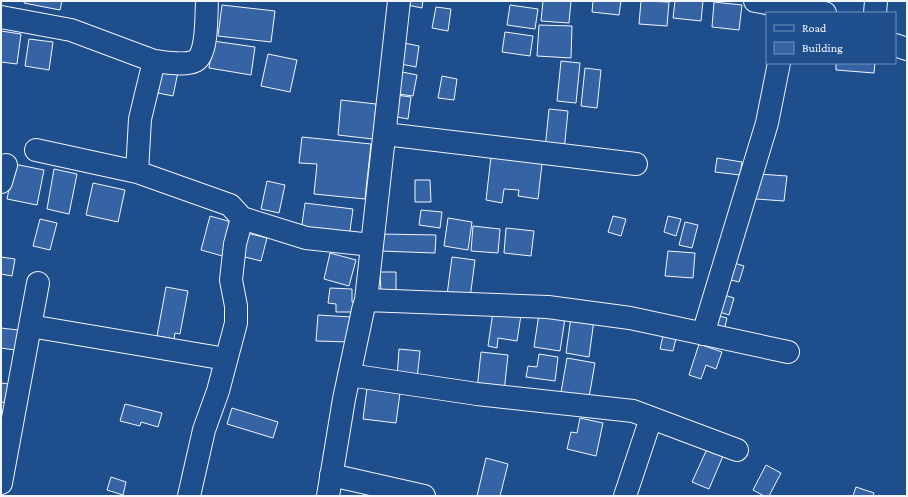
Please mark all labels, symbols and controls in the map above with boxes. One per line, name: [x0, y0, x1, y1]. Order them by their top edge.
legend: [766, 12, 896, 64]
text: Road: [802, 21, 827, 35]
text: Building: [802, 41, 843, 55]

